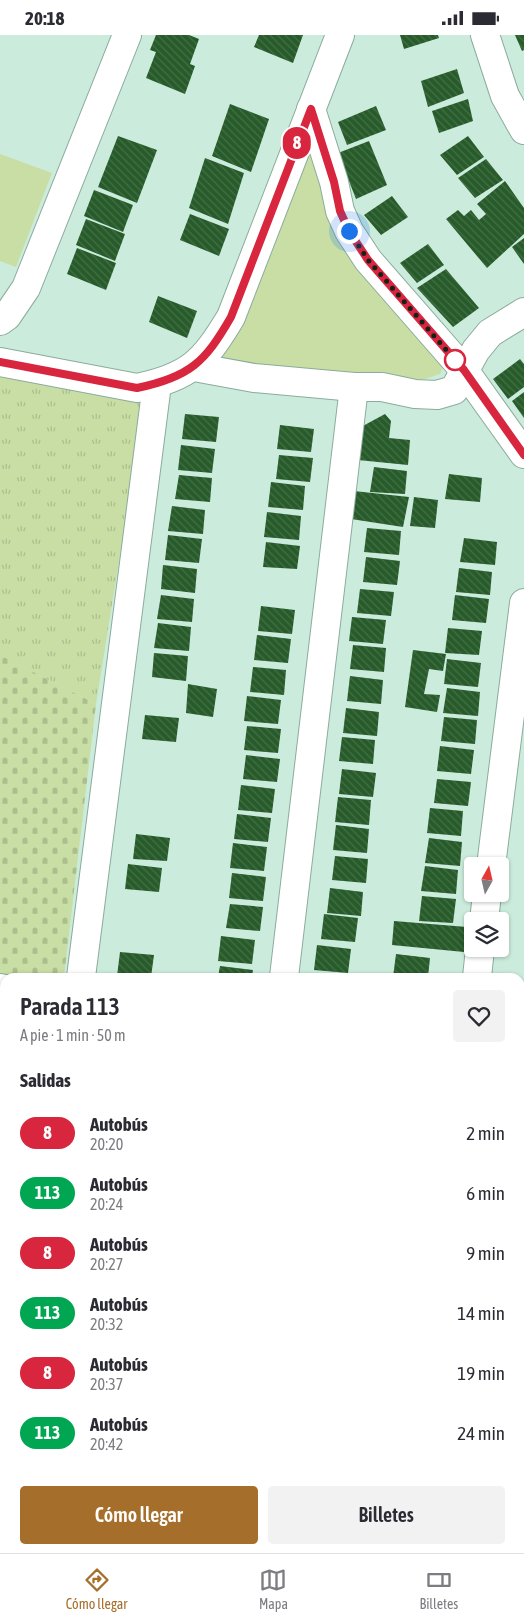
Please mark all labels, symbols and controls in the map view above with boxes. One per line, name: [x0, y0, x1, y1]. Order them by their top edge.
text: 20:18: [25, 7, 64, 29]
line badge: 8: [281, 127, 313, 159]
text: 8: [293, 132, 301, 153]
your location: [337, 219, 362, 244]
unlabelled marker: [444, 349, 466, 371]
north arrow: [464, 857, 509, 903]
map controls: [464, 857, 509, 957]
button: layers: [464, 912, 509, 957]
button: heart: [453, 990, 505, 1042]
text: Parada 113: [20, 993, 120, 1020]
text: A pie · 1 min · 50 m: [20, 1026, 126, 1044]
text: Salidas: [20, 1069, 71, 1091]
text: Autobús: [90, 1113, 148, 1135]
text: 8: [43, 1122, 52, 1143]
text: 2 min: [466, 1122, 505, 1144]
text: 20:20: [90, 1135, 123, 1153]
text: Autobús: [90, 1173, 148, 1195]
text: 113: [35, 1182, 60, 1203]
text: 6 min: [466, 1182, 505, 1204]
text: 20:24: [90, 1195, 123, 1213]
text: Autobús: [90, 1233, 148, 1255]
text: 8: [43, 1242, 52, 1263]
text: 9 min: [466, 1242, 505, 1264]
text: 20:27: [90, 1255, 123, 1273]
text: Autobús: [90, 1293, 148, 1315]
text: 113: [35, 1302, 60, 1323]
text: 14 min: [457, 1302, 505, 1324]
text: 20:32: [90, 1315, 123, 1333]
text: Autobús: [90, 1353, 148, 1375]
text: 8: [43, 1362, 52, 1383]
text: 19 min: [457, 1362, 505, 1384]
text: 20:37: [90, 1375, 123, 1393]
text: Autobús: [90, 1413, 148, 1435]
text: 113: [35, 1422, 60, 1443]
text: 24 min: [457, 1422, 505, 1444]
text: 20:42: [90, 1435, 123, 1453]
button: Cómo llegar: [20, 1486, 258, 1544]
button: Billetes: [268, 1486, 505, 1544]
tab: Cómo llegar: [66, 1566, 127, 1612]
tab: Mapa: [259, 1566, 288, 1612]
tab: Billetes: [420, 1566, 458, 1612]

